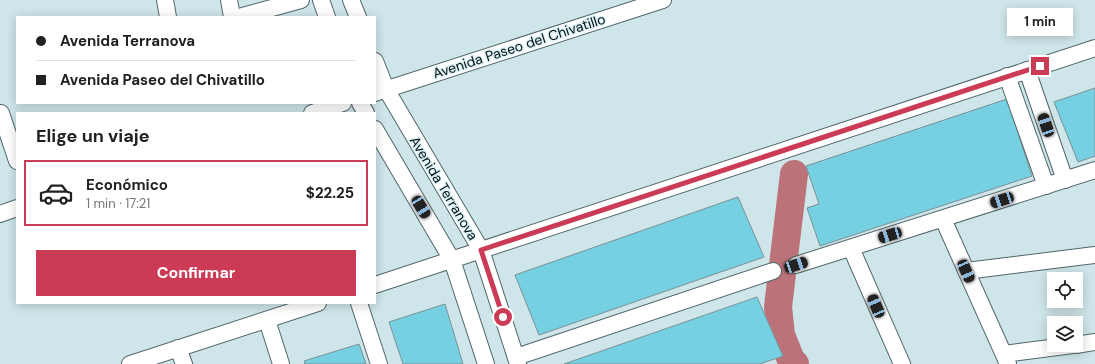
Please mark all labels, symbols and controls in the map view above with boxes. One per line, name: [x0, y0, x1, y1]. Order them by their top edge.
callout: 1 min: [1007, 8, 1073, 36]
street label: Avenida Paseo del Chivatillo: [430, 10, 608, 82]
text: 1 min: [1024, 13, 1056, 30]
text: Avenida Terranova: [60, 31, 195, 51]
route end: [1031, 57, 1049, 75]
text: Avenida Paseo del Chivatillo: [60, 70, 265, 90]
car: [1036, 112, 1056, 138]
text: Elige un viaje: [36, 124, 150, 148]
street label: Avenida Terranova: [406, 133, 482, 243]
icon: car: [38, 175, 74, 211]
text: Económico: [86, 175, 168, 195]
text: $22.25: [306, 183, 354, 203]
car: [989, 191, 1015, 209]
car: [410, 194, 432, 220]
text: 1 min · 17:21: [86, 195, 150, 212]
car: [877, 226, 903, 244]
button: Confirmar: [36, 250, 356, 296]
car: [783, 256, 809, 274]
car: [956, 258, 976, 284]
map controls: [1047, 272, 1083, 352]
button: locate: [1047, 272, 1083, 308]
car: [866, 293, 886, 319]
route start: [494, 308, 512, 326]
button: layers: [1047, 316, 1083, 352]

